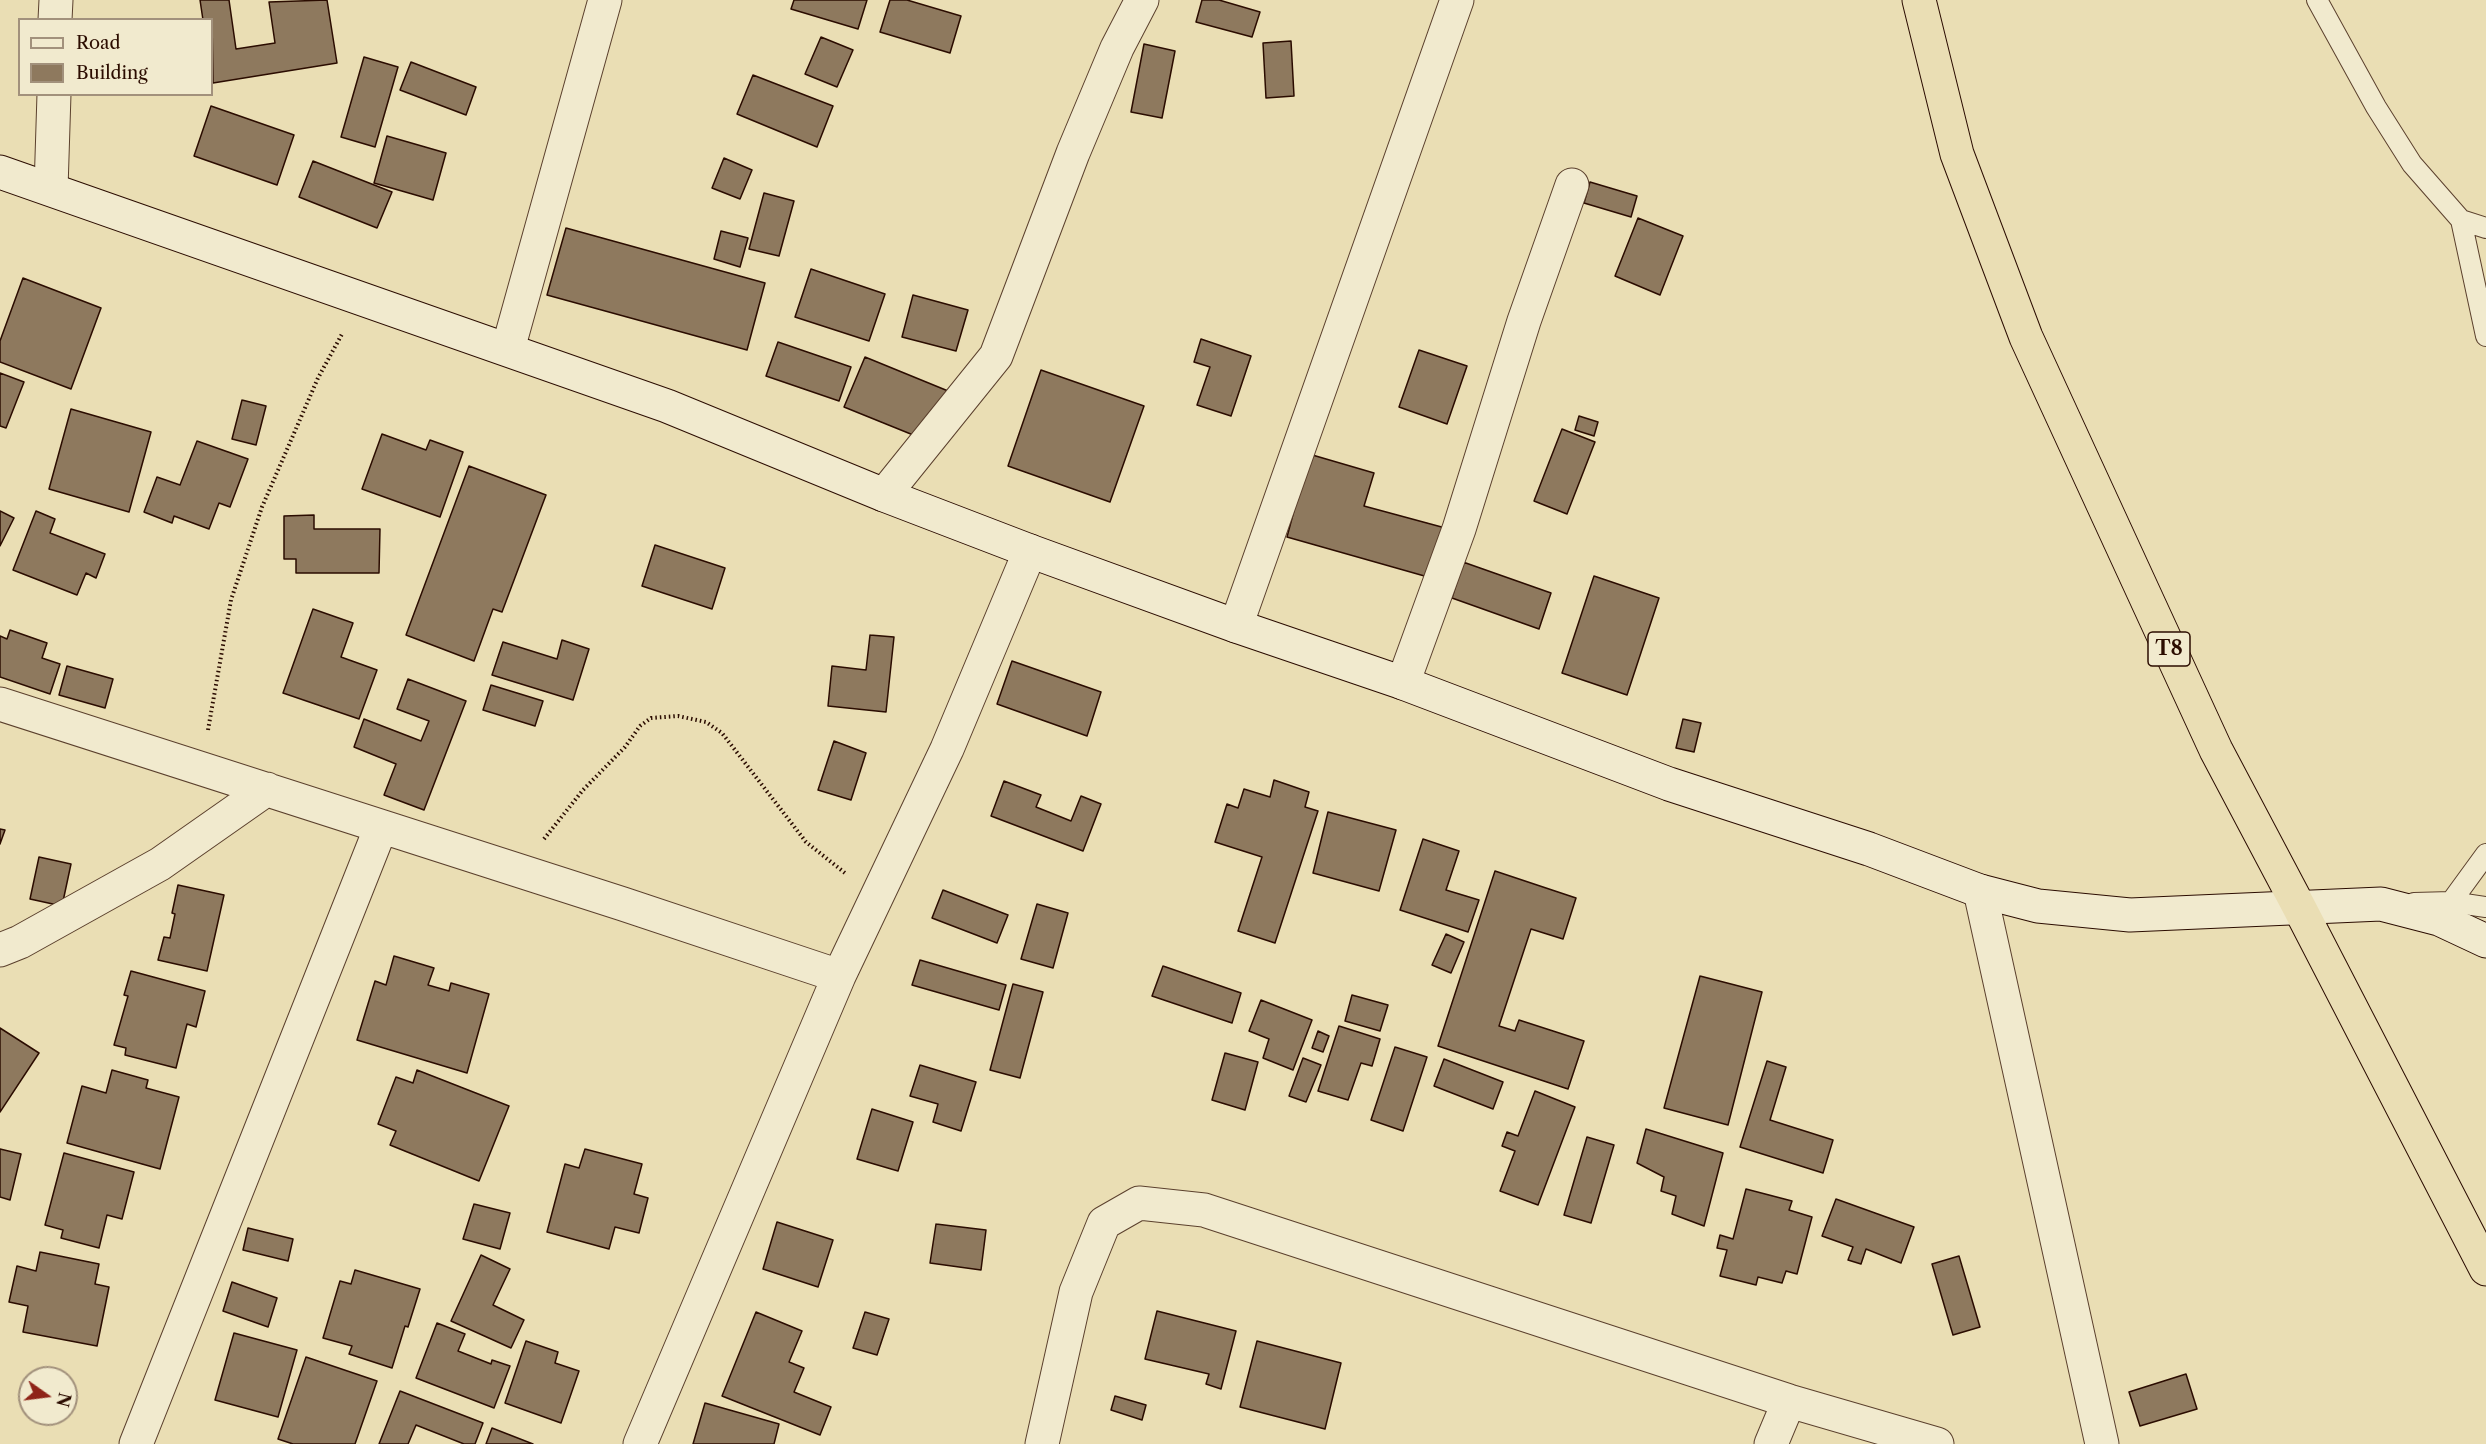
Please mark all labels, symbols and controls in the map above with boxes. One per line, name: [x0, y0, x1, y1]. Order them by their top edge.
legend: [18, 18, 213, 96]
text: Road: [76, 32, 121, 54]
text: Building: [76, 62, 148, 84]
road number: T8: [2148, 632, 2190, 666]
north arrow: [18, 1366, 78, 1426]
text: N: [52, 1391, 75, 1409]

